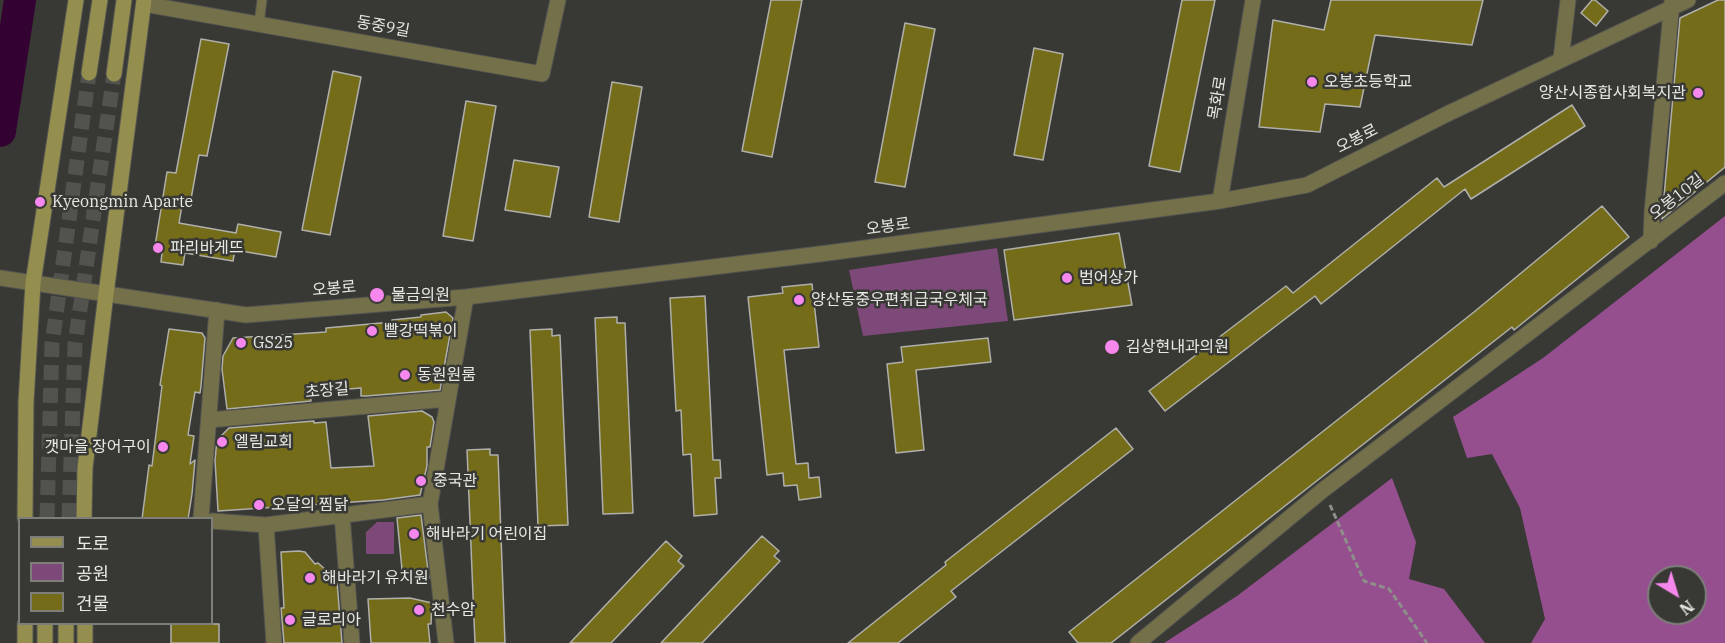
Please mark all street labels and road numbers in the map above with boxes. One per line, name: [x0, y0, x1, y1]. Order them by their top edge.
street label: 동중9길: [355, 13, 411, 41]
street label: 목화로: [1205, 75, 1231, 121]
street label: 오봉로: [1333, 120, 1381, 158]
street label: 오봉10길: [1646, 170, 1708, 224]
street label: 오봉로: [865, 214, 911, 240]
street label: 오봉로: [311, 278, 357, 300]
street label: 초장길: [304, 380, 350, 402]

